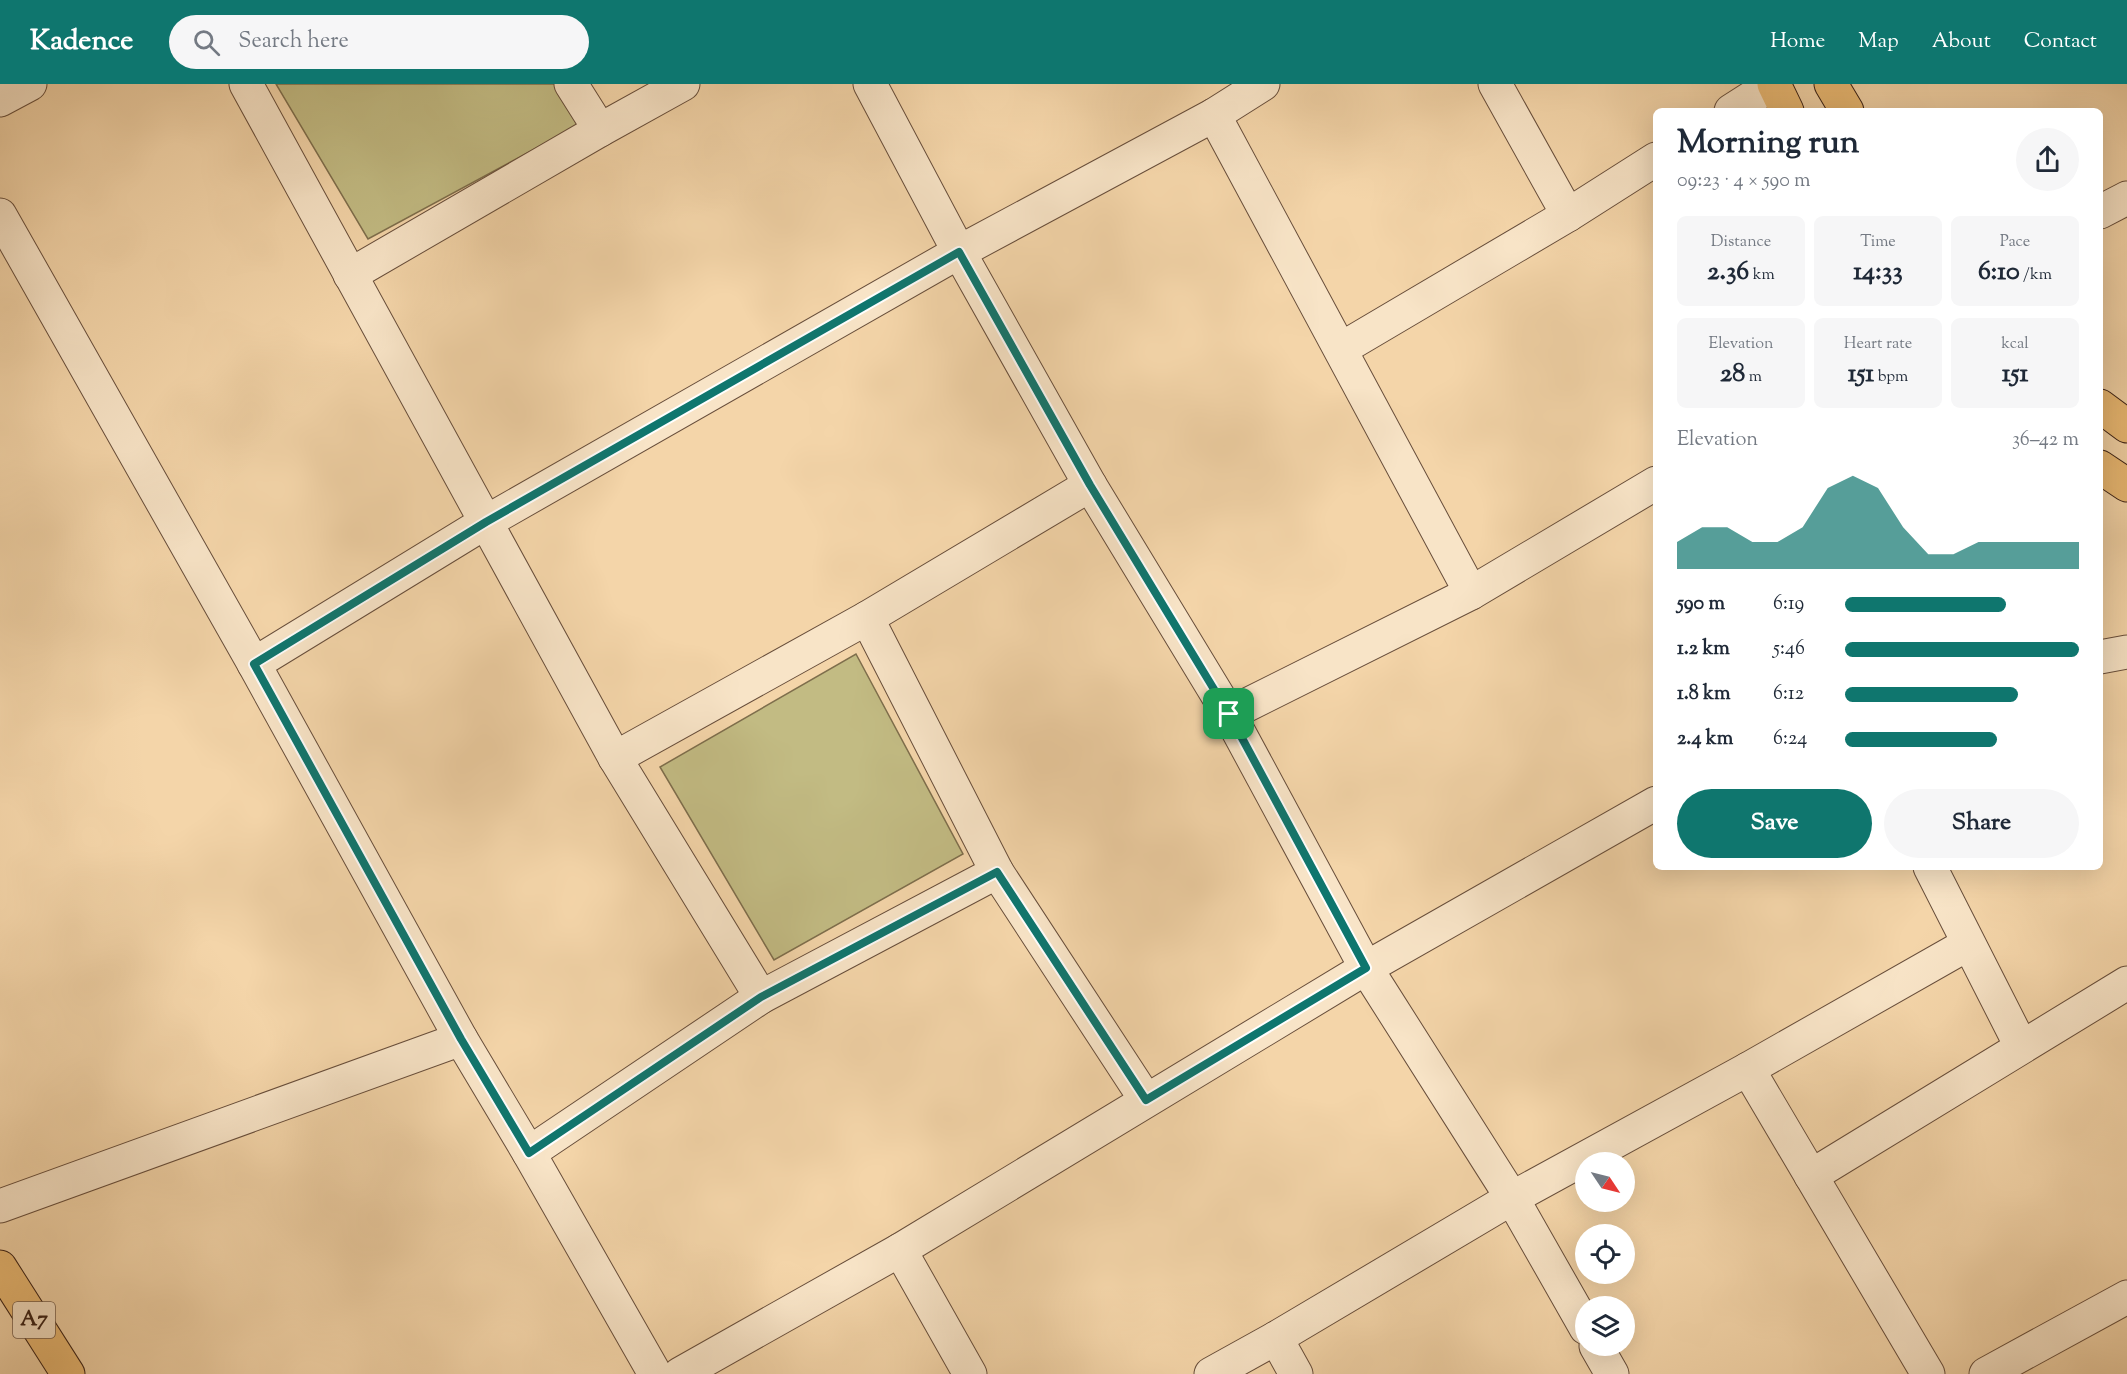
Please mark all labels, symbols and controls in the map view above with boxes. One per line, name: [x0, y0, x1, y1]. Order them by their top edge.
search box: [169, 15, 589, 69]
text: Kadence: [30, 22, 133, 62]
icon: search: [190, 26, 223, 59]
text: Search here: [238, 26, 349, 58]
text: Home: [1770, 27, 1825, 57]
text: Map: [1858, 27, 1899, 57]
text: About: [1932, 27, 1991, 57]
text: Contact: [2024, 27, 2097, 57]
text: Morning run: [1677, 120, 1859, 168]
button: share: [2016, 128, 2079, 191]
text: 09:23 · 4 × 590 m: [1677, 167, 1811, 196]
text: Distance: [1711, 231, 1771, 254]
text: Time: [1860, 231, 1896, 254]
text: Pace: [2000, 231, 2030, 254]
text: 2.36: [1707, 254, 1749, 291]
text: 14:33: [1853, 254, 1903, 291]
text: 6:10: [1978, 254, 2020, 291]
text: km: [1749, 264, 1775, 287]
text: /km: [2020, 264, 2052, 287]
text: Elevation: [1709, 333, 1773, 356]
text: Heart rate: [1844, 333, 1912, 356]
text: kcal: [2001, 333, 2029, 356]
text: 28: [1720, 356, 1745, 393]
text: 151: [1848, 356, 1874, 393]
text: 151: [2002, 356, 2028, 393]
text: m: [1745, 366, 1762, 389]
text: bpm: [1874, 366, 1908, 389]
text: Elevation: [1677, 426, 1758, 455]
text: 36–42 m: [2012, 426, 2079, 455]
text: 590 m: [1677, 590, 1725, 619]
text: 6:19: [1773, 590, 1804, 619]
text: 1.2 km: [1677, 635, 1730, 664]
text: 5:46: [1773, 635, 1805, 664]
text: 1.8 km: [1677, 680, 1731, 709]
text: 6:12: [1773, 680, 1804, 709]
pin: [1203, 688, 1254, 739]
icon: arrive: [1212, 697, 1245, 730]
text: 2.4 km: [1677, 725, 1733, 754]
text: 6:24: [1773, 725, 1807, 754]
button: Save: [1677, 789, 1872, 858]
button: Share: [1884, 789, 2079, 858]
north arrow: [1575, 1152, 1635, 1212]
map controls: [1575, 1152, 1635, 1356]
button: locate: [1575, 1224, 1635, 1284]
button: layers: [1575, 1296, 1635, 1356]
road number: A7: [13, 1302, 55, 1338]

